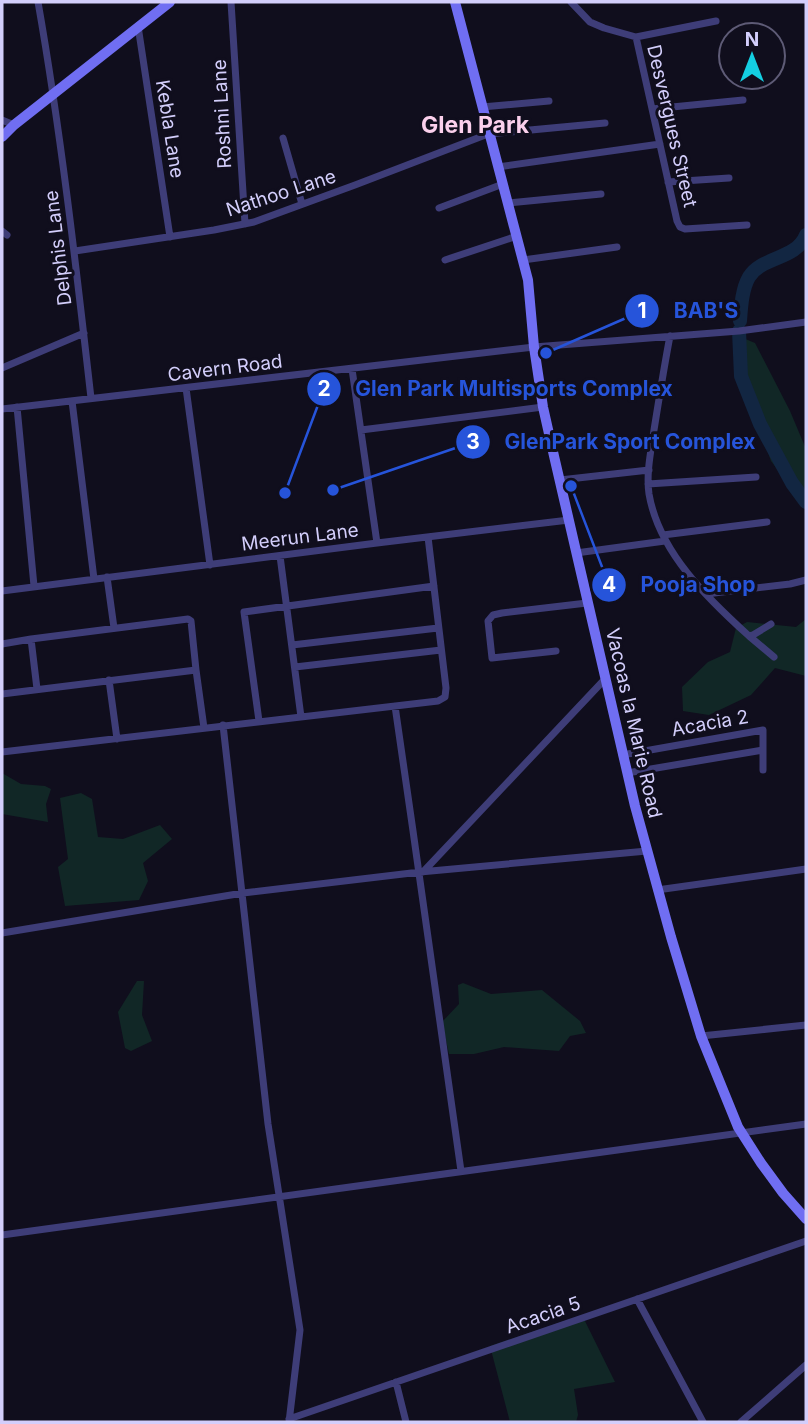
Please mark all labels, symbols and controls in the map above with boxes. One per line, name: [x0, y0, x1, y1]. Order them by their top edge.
north arrow: [717, 21, 787, 91]
text: N: [745, 28, 759, 51]
street label: Desvergues Street: [642, 43, 702, 209]
street label: Roshni Lane: [208, 59, 236, 169]
street label: Kebla Lane: [151, 78, 189, 180]
district label: Glen Park: [421, 111, 530, 139]
street label: Nathoo Lane: [223, 164, 339, 222]
street label: Delphis Lane: [40, 189, 76, 307]
callout: BAB'S: [625, 290, 752, 332]
text: 1: [637, 298, 647, 323]
text: BAB'S: [674, 298, 738, 323]
street label: Cavern Road: [166, 350, 284, 386]
callout: Glen Park Multisports Complex: [307, 368, 687, 410]
text: 2: [317, 376, 331, 401]
text: Glen Park Multisports Complex: [355, 376, 673, 401]
callout: GlenPark Sport Complex: [455, 421, 769, 463]
text: 3: [466, 429, 480, 454]
text: GlenPark Sport Complex: [505, 429, 755, 454]
street label: Meerun Lane: [240, 518, 360, 556]
callout: Pooja Shop: [592, 564, 770, 606]
text: 4: [602, 572, 616, 597]
text: Pooja Shop: [641, 572, 756, 597]
street label: Vacoas la Marie Road: [601, 626, 667, 820]
street label: Acacia 2: [670, 705, 750, 741]
street label: Acacia 5: [502, 1291, 584, 1339]

